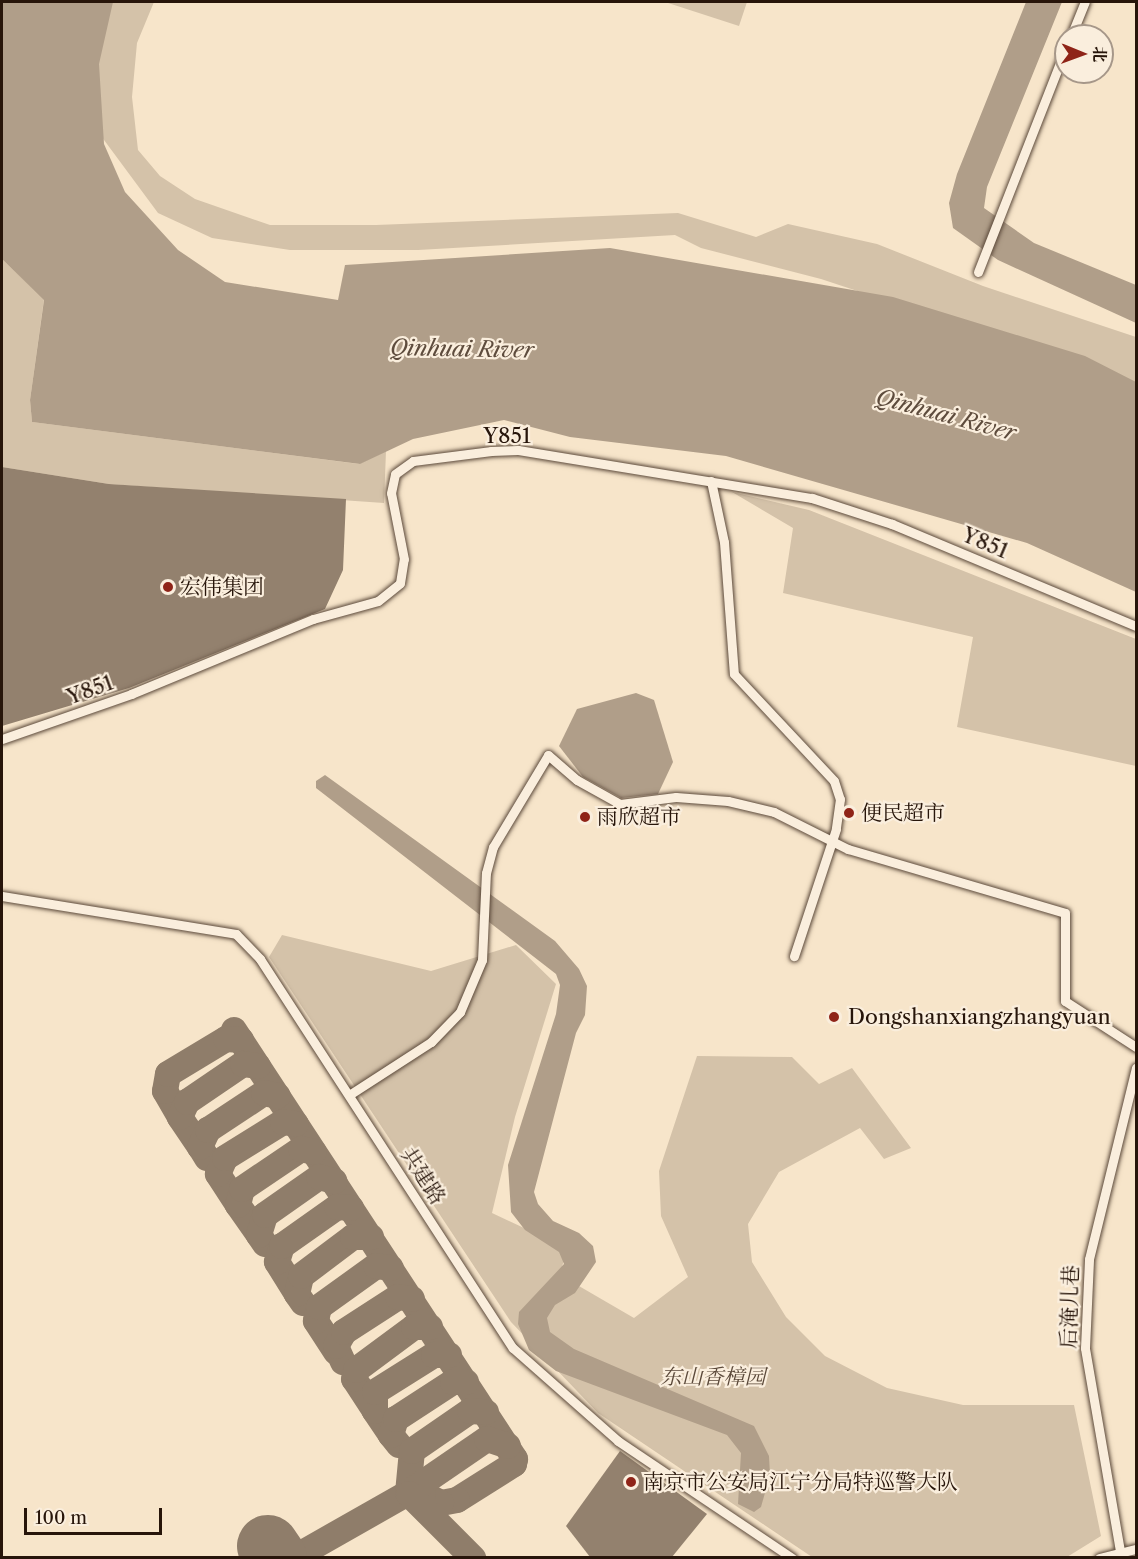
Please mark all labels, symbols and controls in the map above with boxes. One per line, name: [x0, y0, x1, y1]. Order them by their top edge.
north arrow: [1054, 24, 1114, 84]
text: 北: [1090, 46, 1110, 62]
water label: Qinhuai River: [390, 335, 534, 363]
water label: Qinhuai River: [873, 384, 1019, 446]
street label: Y851: [483, 423, 531, 449]
street label: Y851: [958, 522, 1012, 564]
place label: 宏伟集团: [180, 574, 264, 600]
marker: 宏伟集团: [161, 580, 175, 594]
street label: Y851: [63, 670, 117, 710]
place label: 便民超市: [861, 800, 945, 826]
place label: 雨欣超市: [597, 804, 681, 830]
marker: 便民超市: [842, 806, 856, 820]
marker: 雨欣超市: [578, 810, 592, 824]
place label: Dongshanxiangzhangyuan: [848, 1004, 1111, 1030]
marker: Dongshanxiangzhangyuan: [825, 1008, 843, 1026]
street label: 共建路: [395, 1143, 451, 1209]
street label: 后淹儿巷: [1056, 1265, 1084, 1349]
park label: 东山香樟园: [661, 1364, 765, 1390]
place label: 南京市公安局江宁分局特巡警大队: [643, 1469, 958, 1495]
marker: 南京市公安局江宁分局特巡警大队: [624, 1475, 638, 1489]
scale bar: [27, 1496, 165, 1534]
text: 100 m: [35, 1507, 87, 1529]

